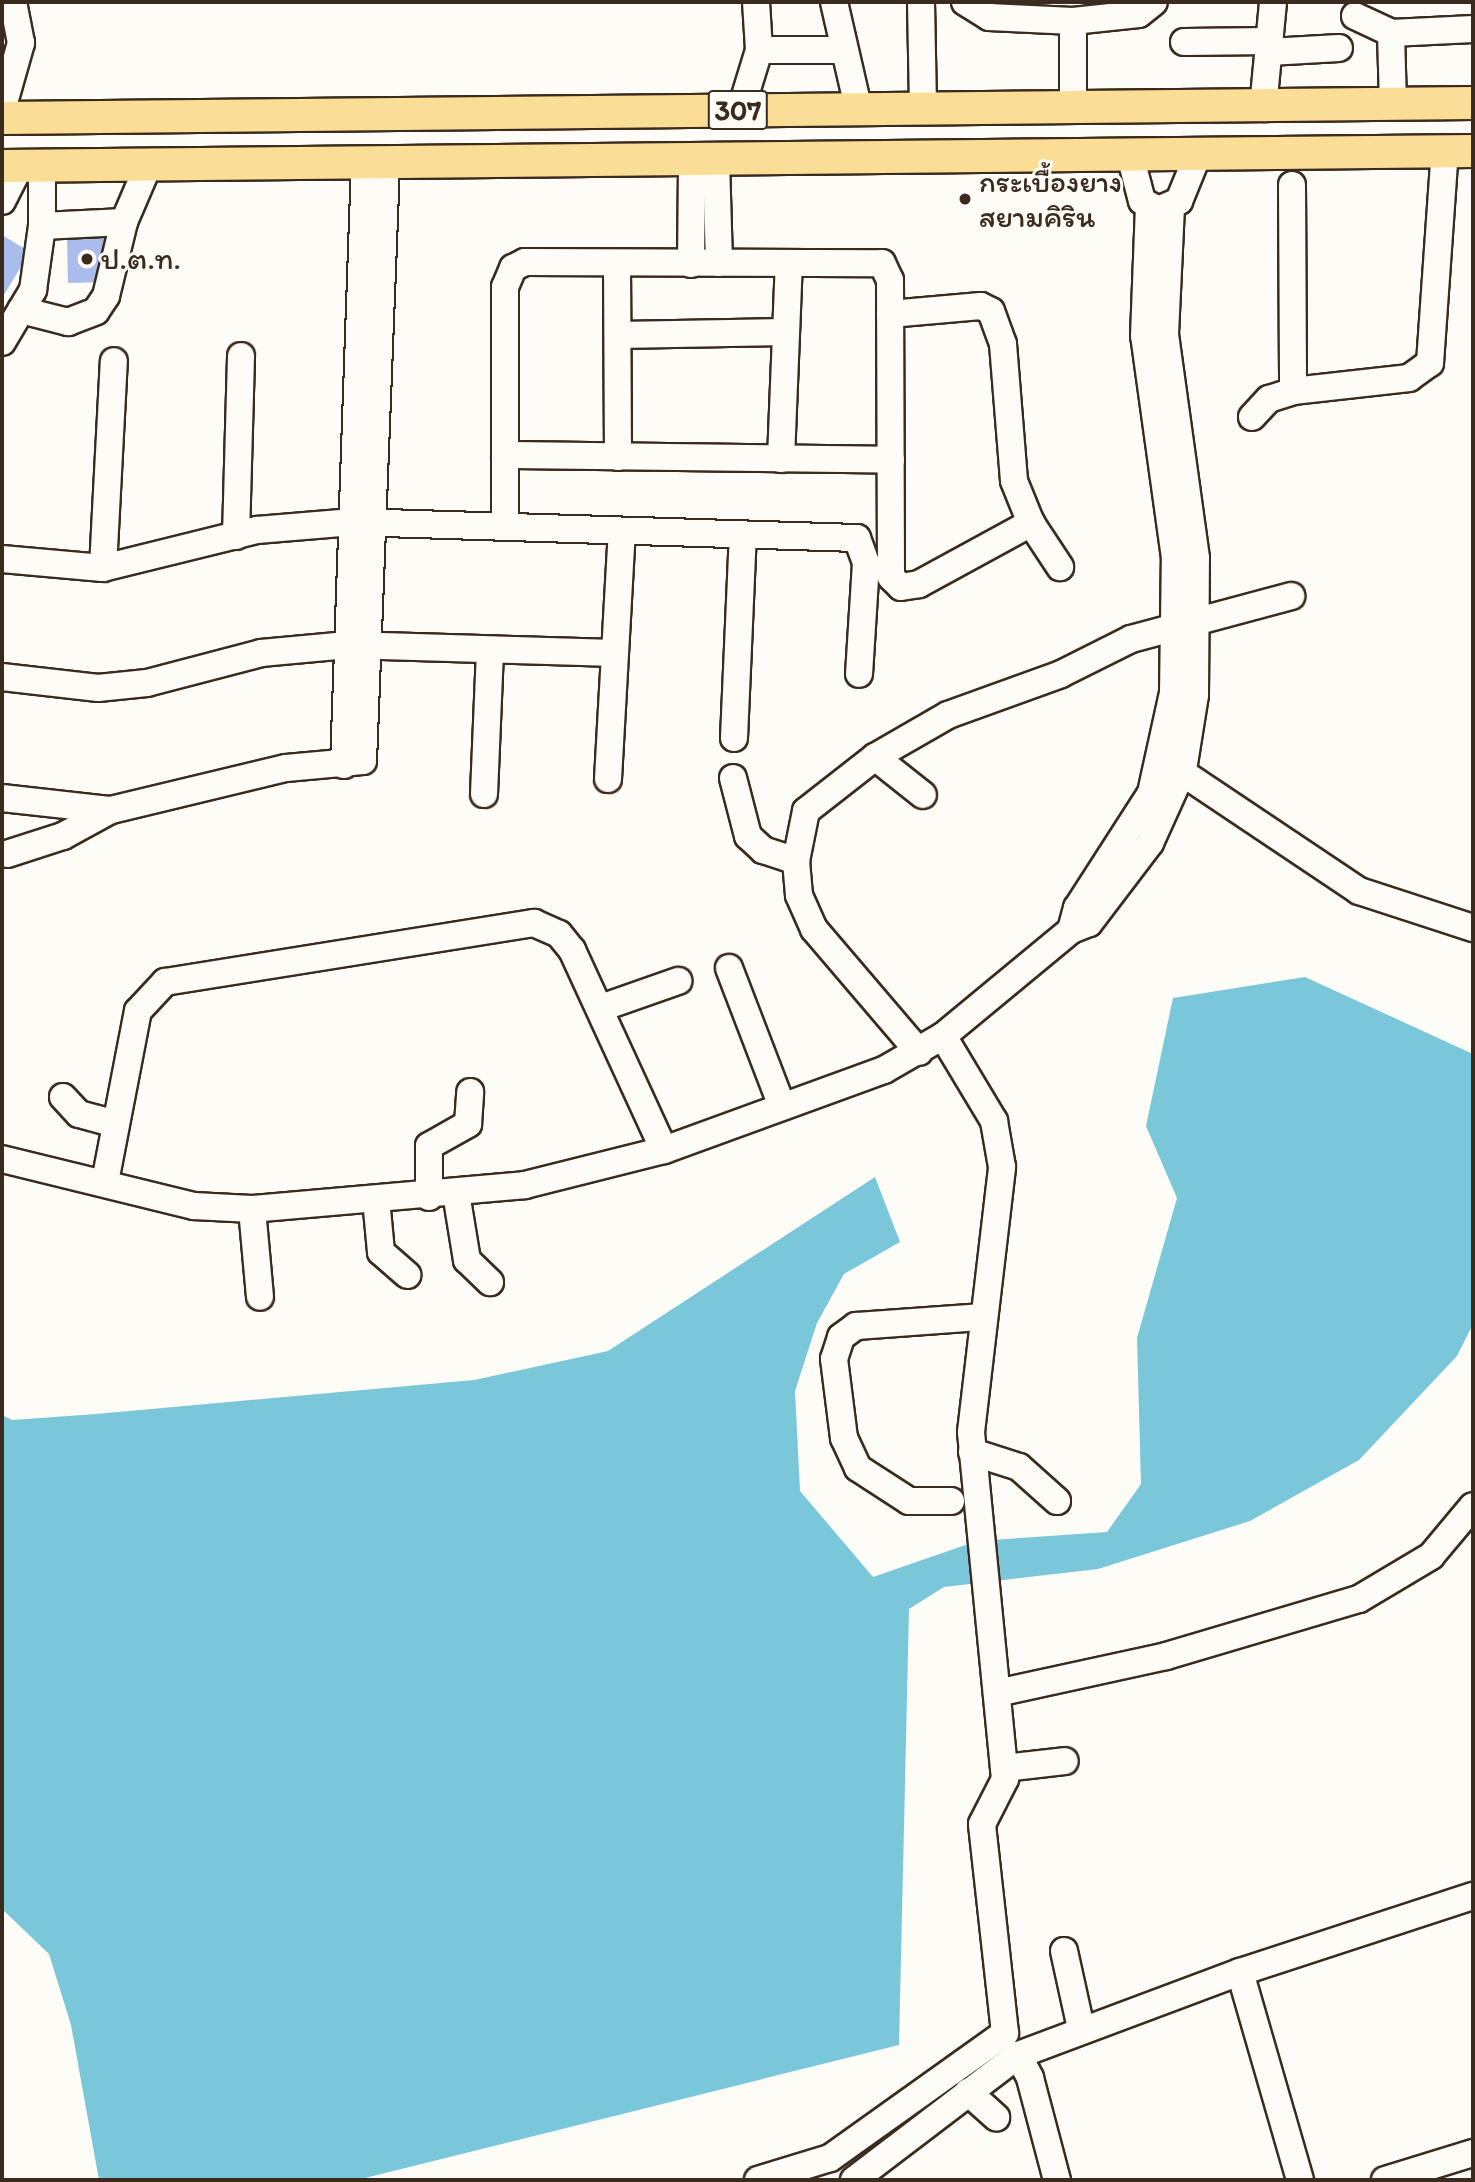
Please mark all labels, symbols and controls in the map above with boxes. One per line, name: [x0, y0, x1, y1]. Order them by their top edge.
road number: 307: [706, 86, 770, 134]
place label: กระเบื้องยาง สยามคิริน: [979, 164, 1122, 234]
marker: กระเบื้องยาง สยามคิริน: [957, 191, 973, 207]
place label: ป.ต.ท.: [101, 241, 181, 277]
marker: ป.ต.ท.: [79, 251, 95, 267]

